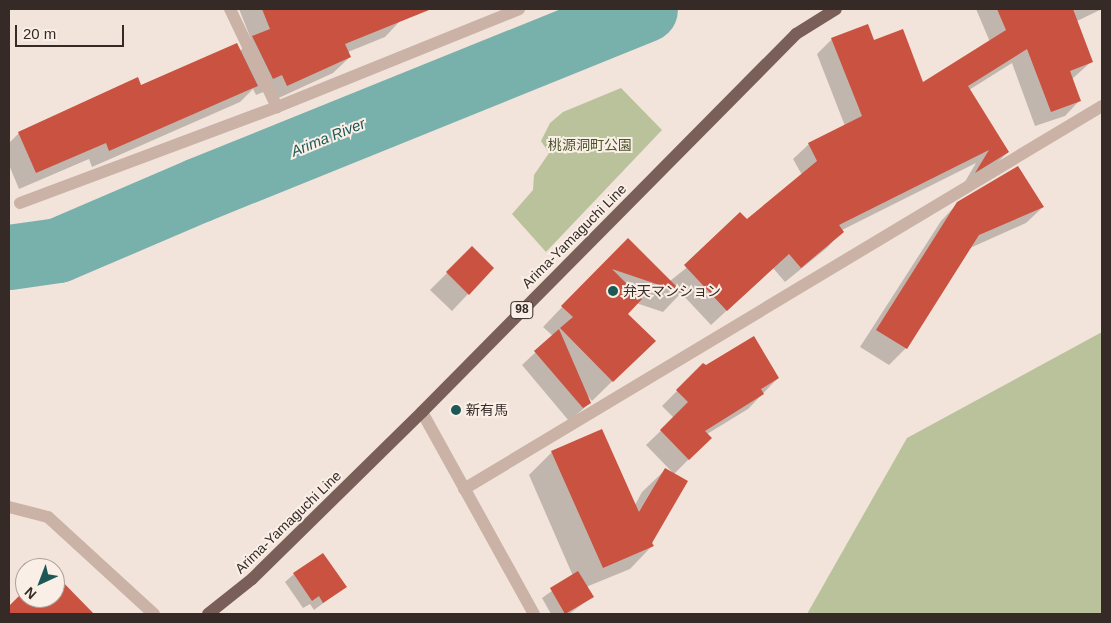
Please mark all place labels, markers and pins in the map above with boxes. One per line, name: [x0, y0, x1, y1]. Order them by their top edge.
place label: 弁天マンション: [623, 283, 721, 299]
marker: 弁天マンション: [607, 285, 619, 297]
place label: 新有馬: [466, 402, 508, 418]
marker: 新有馬: [450, 404, 462, 416]

